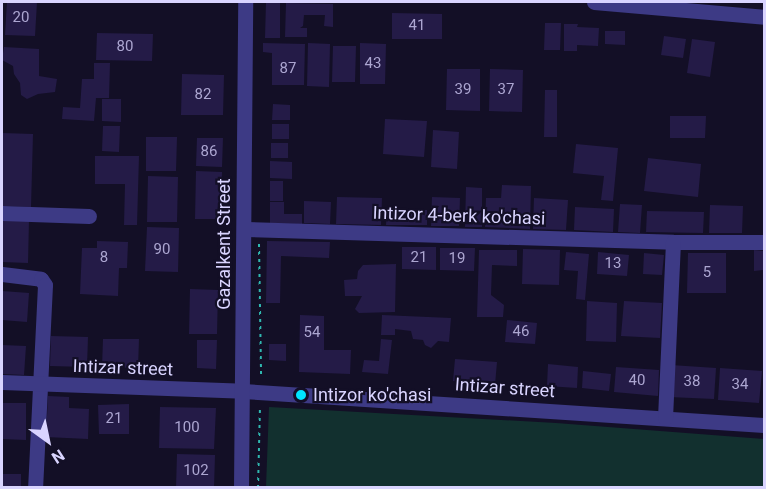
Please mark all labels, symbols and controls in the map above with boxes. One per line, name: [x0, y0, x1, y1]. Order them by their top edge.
house number: 20: [13, 9, 29, 27]
house number: 41: [409, 17, 425, 35]
house number: 80: [117, 38, 133, 56]
house number: 43: [365, 55, 381, 73]
house number: 87: [280, 60, 296, 78]
house number: 39: [455, 81, 471, 99]
house number: 37: [498, 81, 514, 99]
house number: 82: [195, 86, 211, 104]
house number: 86: [201, 143, 217, 161]
street label: Gazalkent Street: [213, 178, 235, 310]
street label: Intizor 4-berk ko'chasi: [372, 202, 546, 230]
house number: 90: [154, 241, 170, 259]
house number: 8: [100, 249, 108, 267]
house number: 21: [411, 249, 427, 267]
house number: 19: [449, 250, 465, 268]
house number: 13: [605, 255, 621, 273]
house number: 5: [703, 264, 711, 282]
house number: 46: [513, 323, 529, 341]
house number: 54: [304, 324, 320, 342]
street label: Intizar street: [72, 355, 174, 381]
house number: 40: [629, 372, 645, 390]
house number: 38: [684, 373, 700, 391]
street label: Intizаr street: [454, 374, 556, 402]
house number: 34: [732, 376, 748, 394]
place label: Intizor ko'chasi: [313, 384, 431, 406]
marker: Intizor ko'chasi: [294, 388, 308, 402]
house number: 21: [106, 410, 122, 428]
north arrow: [18, 411, 78, 471]
house number: 100: [174, 419, 200, 437]
text: N: [48, 445, 68, 468]
house number: 102: [183, 462, 209, 480]

